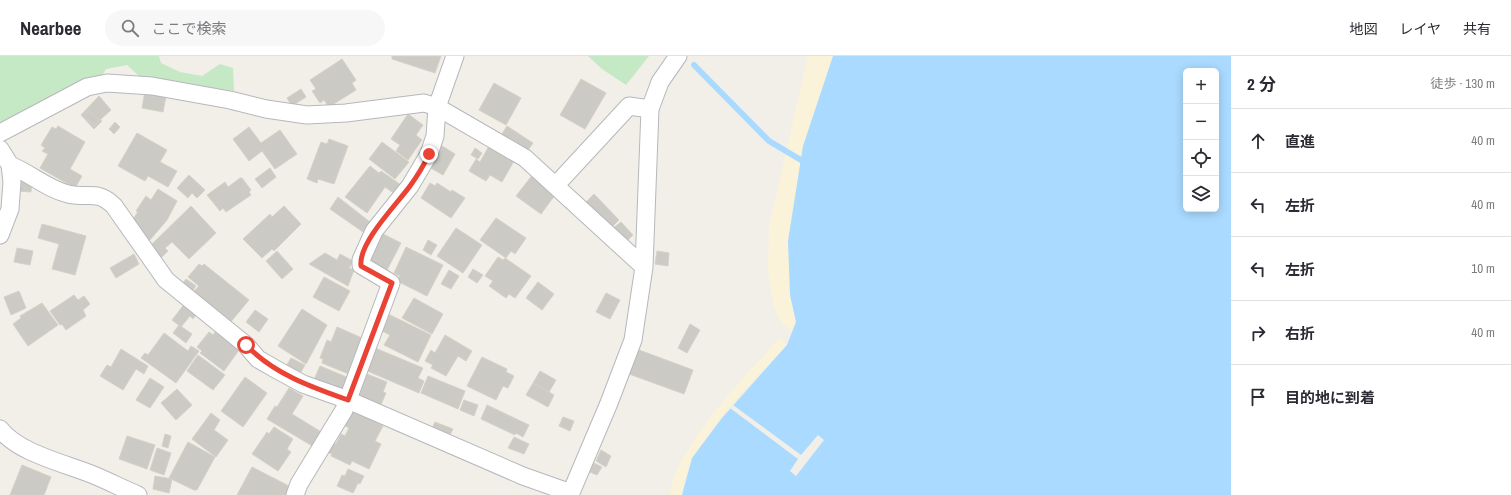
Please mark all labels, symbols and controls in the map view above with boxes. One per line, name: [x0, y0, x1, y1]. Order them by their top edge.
search box: [105, 10, 385, 46]
text: Nearbee: [20, 15, 81, 41]
icon: search: [119, 17, 141, 39]
text: ここで検索: [151, 18, 227, 39]
text: 地図: [1349, 20, 1377, 38]
text: レイヤ: [1399, 20, 1441, 38]
text: 共有: [1463, 20, 1491, 38]
map controls: [1183, 68, 1219, 212]
button: +: [1183, 68, 1219, 104]
text: 2 分: [1247, 72, 1276, 95]
text: 徒歩 · 130 m: [1430, 75, 1495, 92]
button: −: [1183, 104, 1219, 140]
icon: ahead: [1247, 130, 1269, 152]
text: 直進: [1285, 131, 1315, 152]
text: 40 m: [1471, 132, 1495, 149]
button: locate: [1183, 140, 1219, 176]
route end: [420, 145, 438, 163]
button: layers: [1183, 176, 1219, 212]
icon: left: [1247, 194, 1269, 216]
text: 左折: [1285, 195, 1315, 216]
text: 40 m: [1471, 196, 1495, 213]
icon: left: [1247, 258, 1269, 280]
text: 左折: [1285, 259, 1315, 280]
text: 10 m: [1471, 260, 1495, 277]
icon: right: [1247, 322, 1269, 344]
text: 右折: [1285, 323, 1315, 344]
text: 40 m: [1471, 324, 1495, 341]
route start: [237, 336, 255, 354]
icon: arrive: [1247, 386, 1269, 408]
text: 目的地に到着: [1285, 387, 1375, 408]

